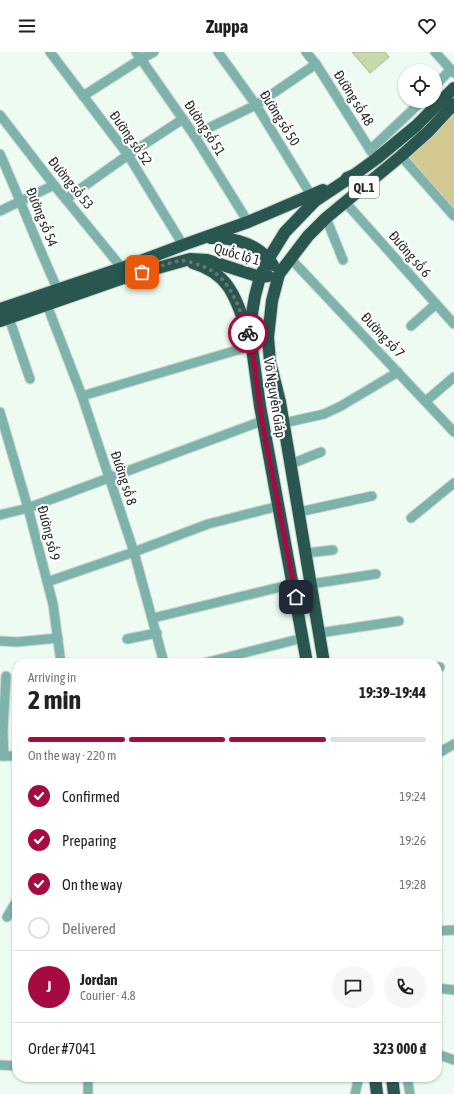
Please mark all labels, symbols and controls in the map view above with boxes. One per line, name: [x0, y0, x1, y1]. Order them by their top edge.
icon: menu: [16, 15, 38, 37]
icon: heart: [416, 15, 438, 37]
text: Zuppa: [206, 16, 248, 37]
map controls: [398, 64, 442, 108]
button: locate: [398, 64, 442, 108]
street label: Đường số 48: [331, 67, 378, 129]
street label: Đường số 50: [257, 87, 304, 149]
street label: Đường số 51: [181, 97, 230, 159]
street label: Đường số 52: [107, 107, 156, 168]
street label: Đường số 53: [45, 153, 98, 212]
road number: QL.1: [349, 176, 379, 198]
street label: Đường số 54: [23, 185, 62, 249]
street label: Đường số 6: [386, 227, 435, 281]
street label: Quốc lộ 1: [212, 239, 262, 268]
pin: [125, 255, 159, 289]
icon: bag: [131, 261, 153, 283]
street label: Đường số 7: [358, 308, 409, 361]
courier: [228, 313, 268, 353]
icon: bike: [237, 322, 259, 344]
street label: Võ Nguyên Giáp: [261, 357, 289, 439]
street label: Đường số 8: [108, 449, 141, 507]
street label: Đường số 9: [34, 504, 64, 562]
pin: [279, 580, 313, 614]
icon: home: [285, 586, 307, 608]
text: Arriving in: [28, 670, 76, 685]
text: 19:39–19:44: [359, 684, 426, 701]
text: 2 min: [28, 685, 81, 715]
text: On the way · 220 m: [28, 748, 116, 763]
icon: check: [28, 785, 50, 807]
text: Confirmed: [62, 788, 120, 805]
text: 19:24: [399, 789, 426, 804]
icon: check: [28, 829, 50, 851]
text: Preparing: [62, 832, 116, 849]
text: 19:26: [399, 833, 426, 848]
icon: check: [28, 873, 50, 895]
text: On the way: [62, 876, 123, 893]
text: 19:28: [399, 877, 426, 892]
text: Delivered: [62, 920, 116, 937]
button: chat: [332, 966, 374, 1008]
button: phone: [384, 966, 426, 1008]
text: Jordan: [80, 971, 118, 988]
text: J: [47, 978, 51, 995]
text: Courier · 4.8: [80, 988, 136, 1003]
text: Order #7041: [28, 1040, 96, 1057]
text: 323 000 ₫: [373, 1040, 426, 1057]

